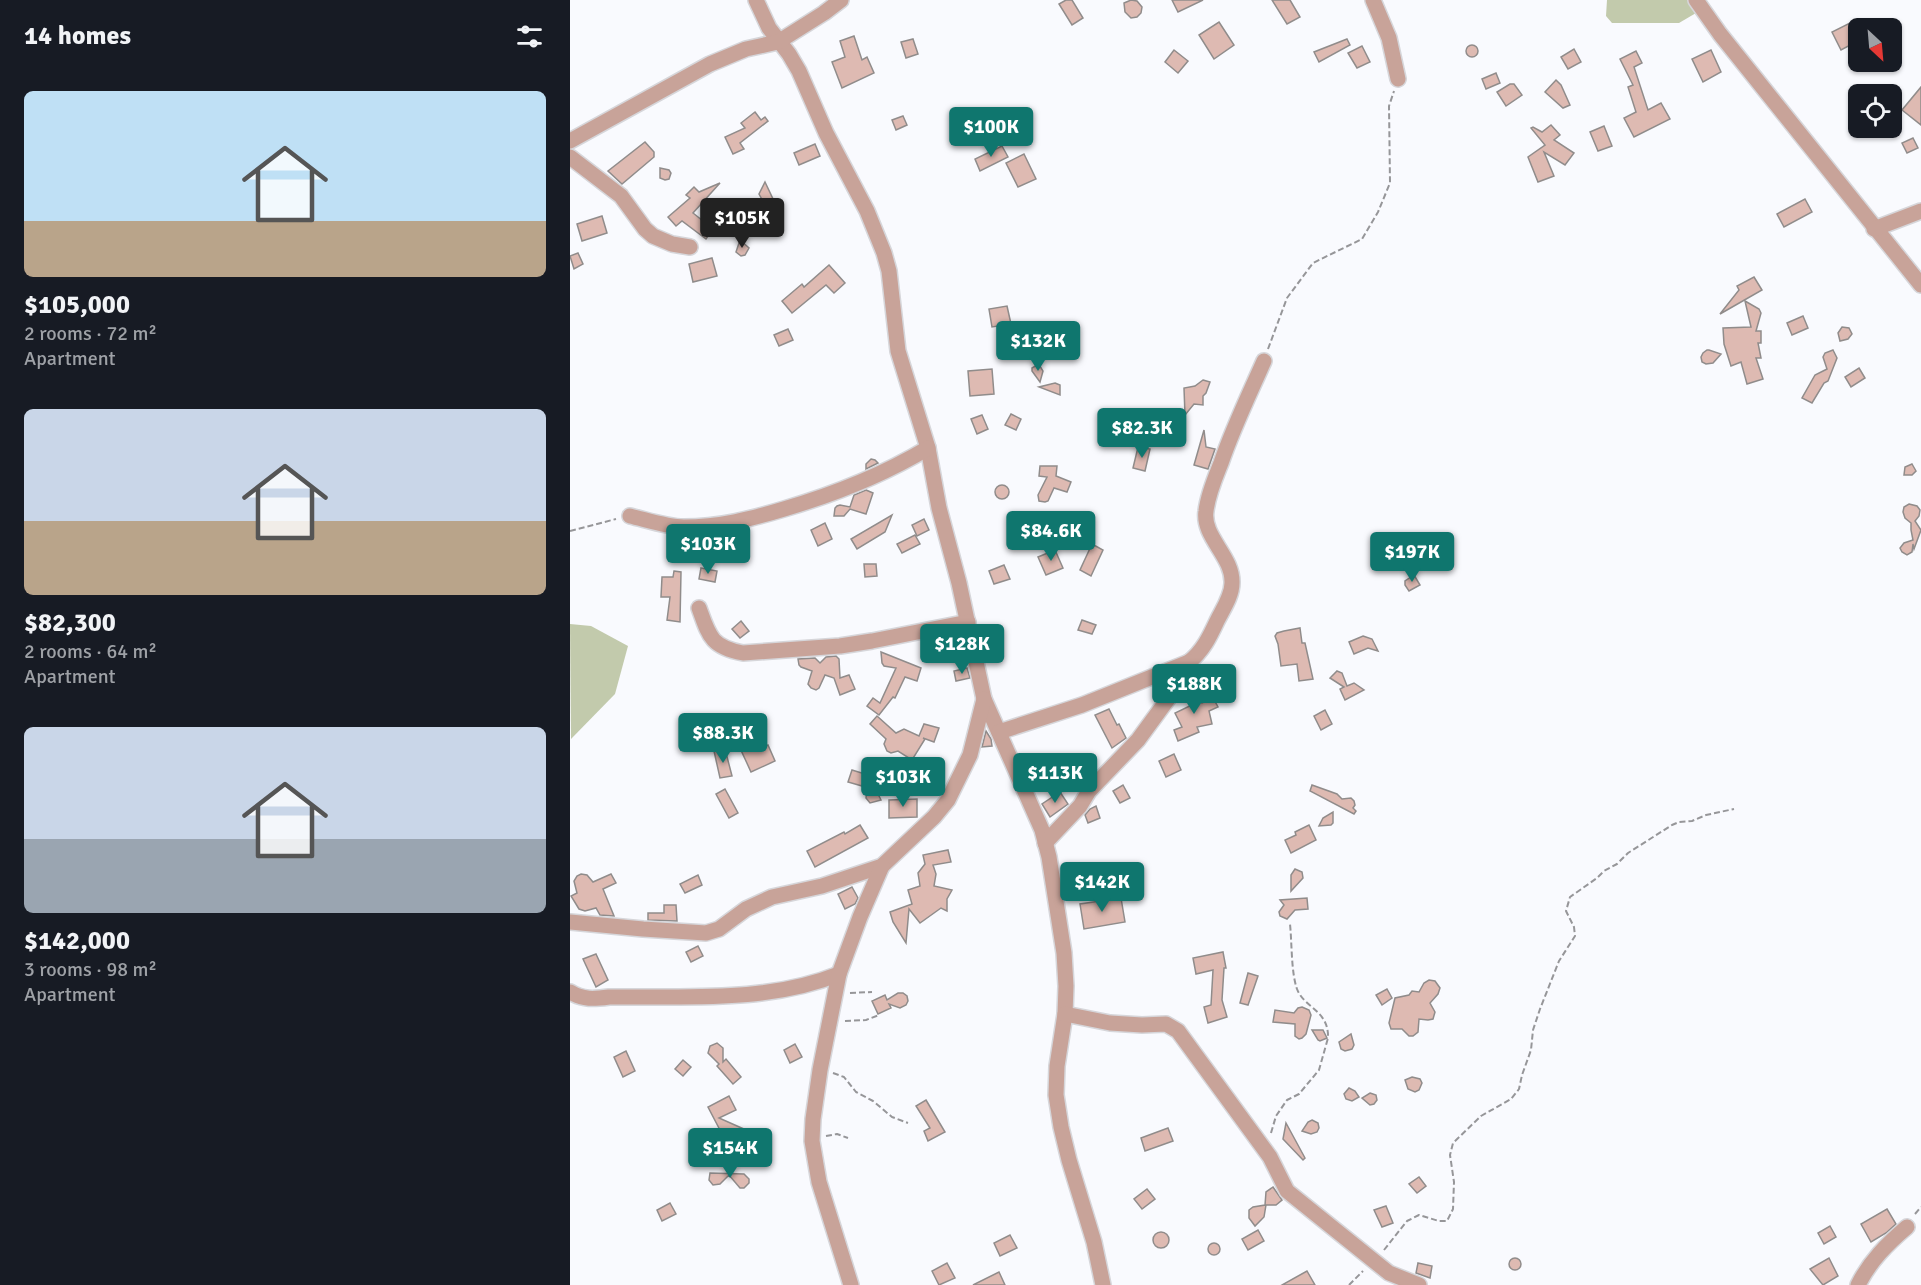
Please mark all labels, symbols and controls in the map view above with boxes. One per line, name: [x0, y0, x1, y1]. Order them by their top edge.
north arrow: [1848, 18, 1902, 72]
map controls: [1848, 18, 1902, 138]
text: 14 homes: [24, 20, 131, 52]
icon: filters: [513, 20, 546, 53]
button: locate: [1848, 84, 1902, 138]
pin: $100K: [949, 107, 1033, 158]
text: $100K: [963, 114, 1019, 139]
icon: home: [231, 130, 339, 238]
pin: $105K: [700, 198, 784, 249]
text: $105K: [714, 205, 770, 230]
text: $105,000: [24, 289, 130, 321]
text: 2 rooms · 72 m²: [24, 321, 157, 346]
pin: $132K: [996, 321, 1080, 372]
text: $132K: [1010, 328, 1066, 353]
text: Apartment: [24, 346, 116, 371]
pin: $82.3K: [1093, 408, 1191, 459]
text: $82.3K: [1111, 415, 1173, 440]
icon: home: [231, 448, 339, 556]
pin: $84.6K: [1002, 511, 1100, 562]
text: $84.6K: [1020, 518, 1082, 543]
pin: $103K: [666, 524, 750, 575]
text: $103K: [680, 531, 736, 556]
pin: $197K: [1370, 532, 1454, 583]
text: $197K: [1384, 539, 1440, 564]
text: $82,300: [24, 607, 116, 639]
pin: $128K: [920, 624, 1004, 675]
text: $128K: [934, 631, 990, 656]
text: 2 rooms · 64 m²: [24, 639, 157, 664]
text: Apartment: [24, 664, 116, 689]
pin: $188K: [1152, 664, 1236, 715]
text: $188K: [1166, 671, 1222, 696]
pin: $88.3K: [674, 713, 772, 764]
text: $88.3K: [692, 720, 754, 745]
pin: $113K: [1013, 753, 1097, 804]
pin: $103K: [861, 757, 945, 808]
text: $113K: [1027, 760, 1083, 785]
text: $103K: [875, 764, 931, 789]
icon: home: [231, 766, 339, 874]
pin: $142K: [1060, 862, 1144, 913]
text: $142K: [1074, 869, 1130, 894]
text: $142,000: [24, 925, 130, 957]
text: 3 rooms · 98 m²: [24, 957, 157, 982]
text: Apartment: [24, 982, 116, 1007]
pin: $154K: [688, 1128, 772, 1179]
text: $154K: [702, 1135, 758, 1160]

